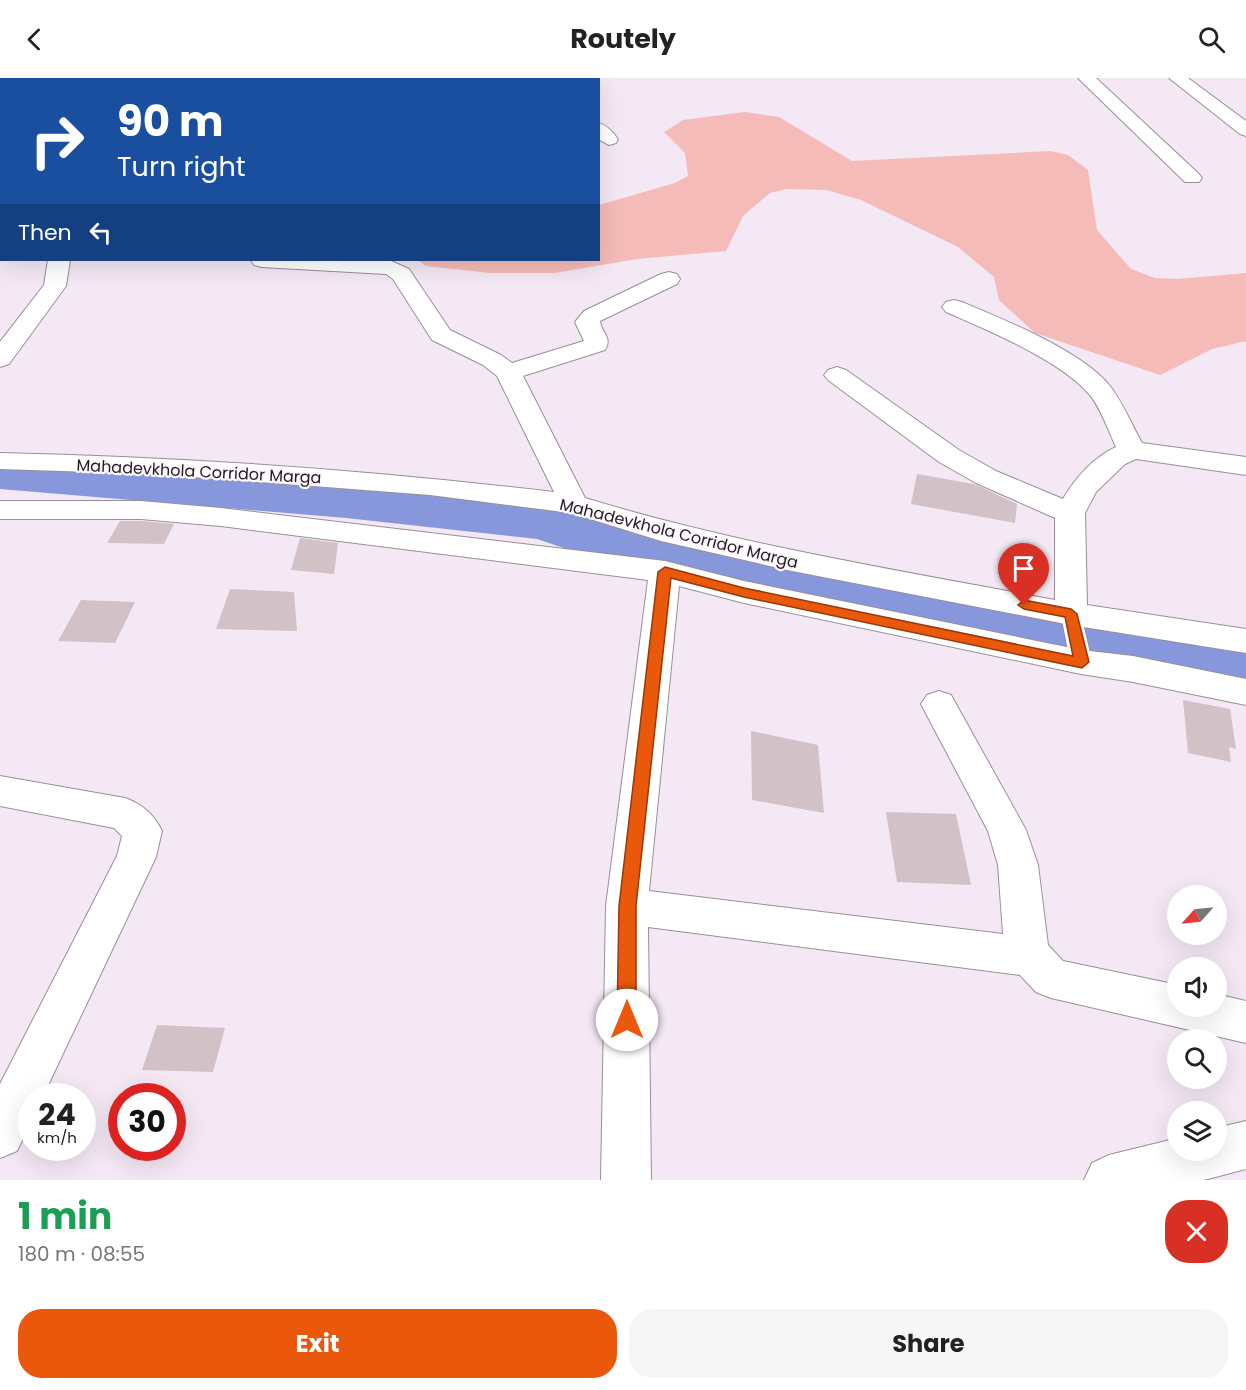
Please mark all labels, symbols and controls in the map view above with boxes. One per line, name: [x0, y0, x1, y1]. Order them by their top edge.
text: Routely: [570, 20, 676, 57]
icon: back: [18, 23, 51, 56]
icon: search: [1195, 23, 1228, 56]
text: 90 m: [117, 92, 224, 151]
icon: right: [18, 102, 96, 180]
text: Turn right: [117, 148, 246, 185]
icon: left: [84, 216, 117, 249]
text: Then: [18, 217, 72, 248]
street label: Mahadevkhola Corridor Marga: [76, 454, 322, 489]
street label: Mahadevkhola Corridor Marga: [557, 493, 801, 574]
pin: [998, 543, 1049, 605]
icon: arrive: [1007, 552, 1040, 585]
north arrow: [1167, 885, 1227, 945]
map controls: [1167, 885, 1227, 1161]
button: sound: [1167, 957, 1227, 1017]
position arrow: [595, 988, 659, 1052]
button: search: [1167, 1029, 1227, 1089]
speed limit sign: 30: [108, 1083, 186, 1161]
text: 24: [38, 1093, 76, 1136]
button: layers: [1167, 1101, 1227, 1161]
text: km/h: [37, 1127, 77, 1148]
text: 1 min: [18, 1191, 112, 1242]
button: close: [1165, 1200, 1228, 1263]
text: 180 m · 08:55: [18, 1240, 145, 1268]
button: Exit: [18, 1309, 617, 1378]
button: Share: [629, 1309, 1228, 1378]

